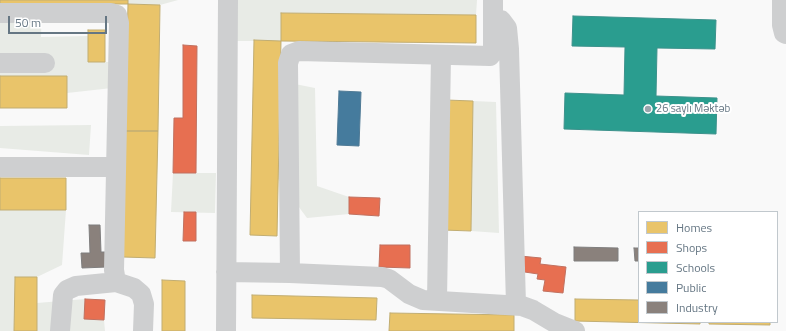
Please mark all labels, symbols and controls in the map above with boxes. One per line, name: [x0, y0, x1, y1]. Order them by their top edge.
scale bar: [10, 8, 109, 34]
text: 50 m: [15, 13, 41, 32]
place label: 26 saylı Məktəb: [656, 102, 730, 116]
marker: 26 saylı Məktəb: [643, 104, 653, 114]
legend: [638, 211, 778, 323]
text: Homes: [676, 218, 712, 237]
text: Shops: [676, 238, 707, 257]
text: Schools: [676, 258, 715, 277]
text: Public: [676, 278, 706, 297]
text: Industry: [676, 298, 718, 317]

